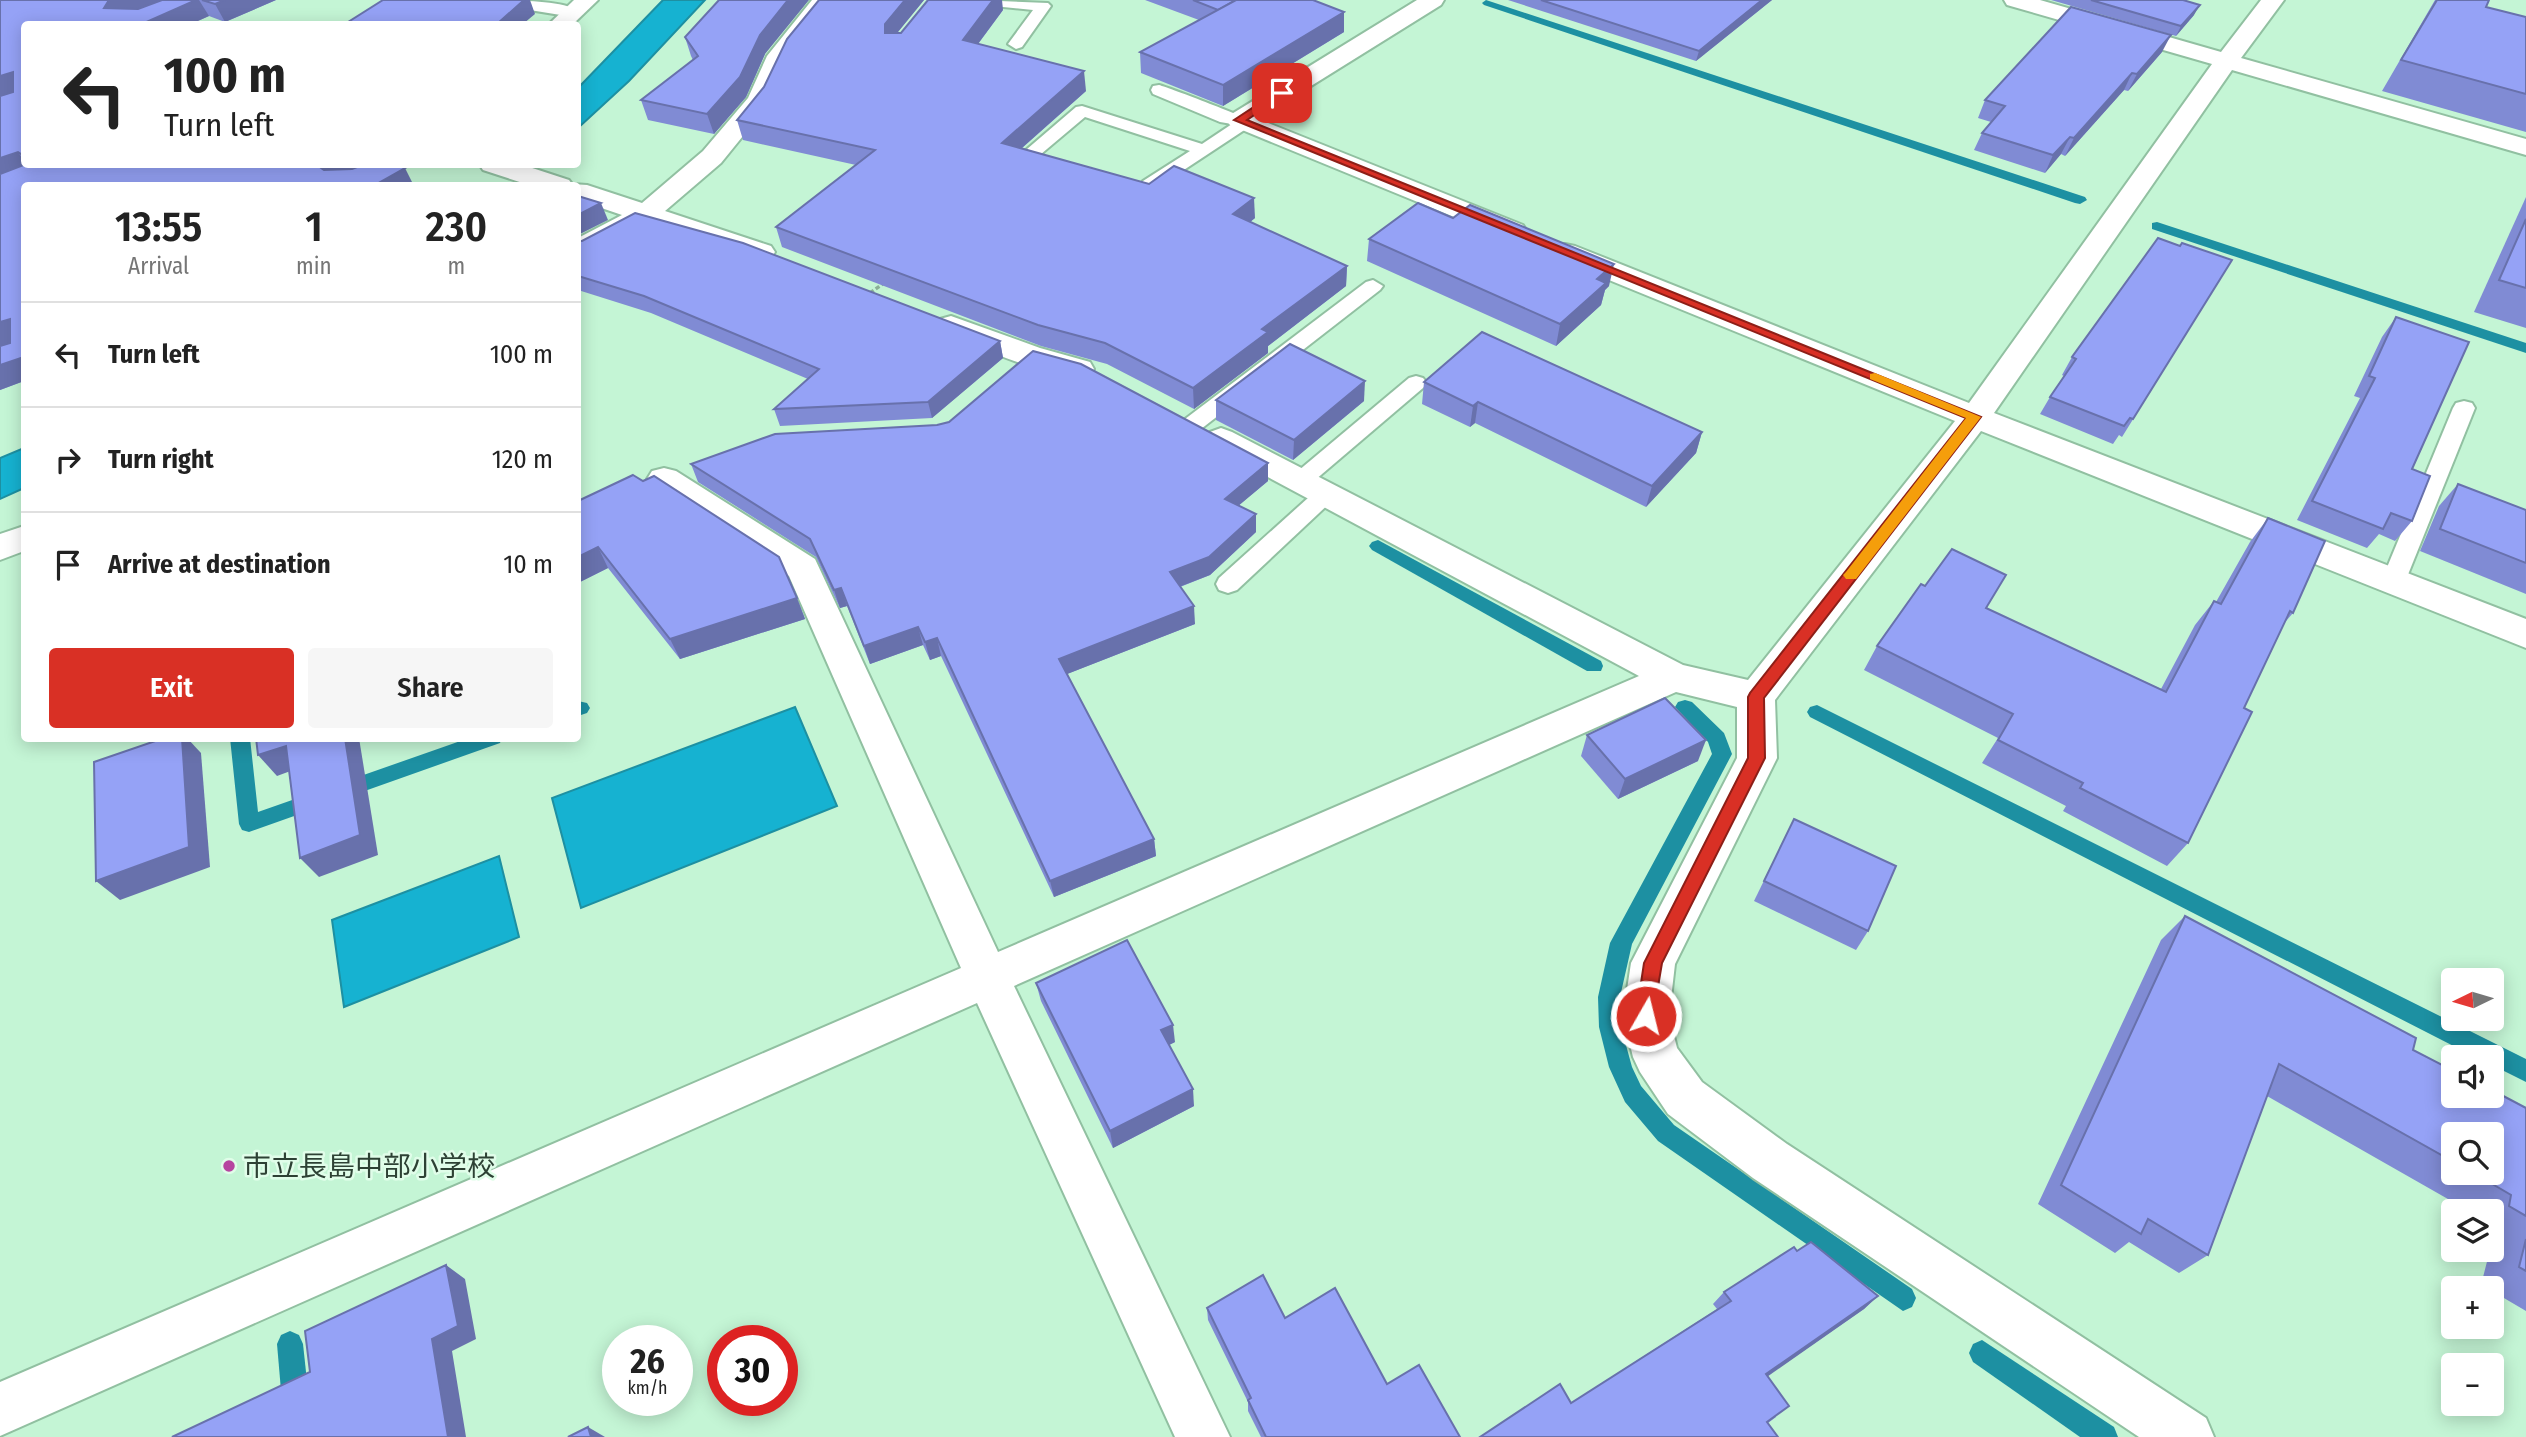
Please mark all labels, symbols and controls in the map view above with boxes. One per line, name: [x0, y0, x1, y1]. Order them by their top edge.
text: 100 m: [164, 46, 286, 105]
icon: left: [49, 49, 140, 140]
pin: [1252, 63, 1312, 123]
icon: arrive: [1263, 74, 1301, 112]
text: Turn left: [164, 106, 274, 144]
text: 13:55: [115, 202, 202, 252]
text: 1: [305, 202, 323, 252]
text: 230: [426, 202, 487, 252]
text: Arrival: [128, 252, 189, 280]
text: min: [296, 252, 332, 280]
text: m: [447, 252, 465, 280]
icon: left: [49, 336, 87, 374]
text: Turn left: [108, 339, 200, 370]
text: 100 m: [490, 339, 553, 370]
icon: right: [49, 441, 87, 479]
text: Turn right: [108, 444, 214, 475]
text: 120 m: [492, 444, 553, 475]
icon: arrive: [49, 546, 87, 584]
text: Arrive at destination: [108, 549, 331, 580]
text: 10 m: [503, 549, 553, 580]
button: Exit: [49, 648, 294, 728]
button: Share: [308, 648, 553, 728]
north arrow: [2441, 968, 2504, 1031]
map controls: [2441, 968, 2504, 1416]
position arrow: [1609, 979, 1683, 1053]
button: sound: [2441, 1045, 2504, 1108]
button: search: [2441, 1122, 2504, 1185]
place label: 市立長島中部小学校: [243, 1150, 495, 1183]
marker: 市立長島中部小学校: [221, 1158, 237, 1174]
button: layers: [2441, 1199, 2504, 1262]
button: +: [2441, 1276, 2504, 1339]
speed limit sign: 30: [707, 1325, 798, 1416]
text: 26: [630, 1340, 665, 1382]
button: −: [2441, 1353, 2504, 1416]
text: km/h: [627, 1377, 668, 1399]

